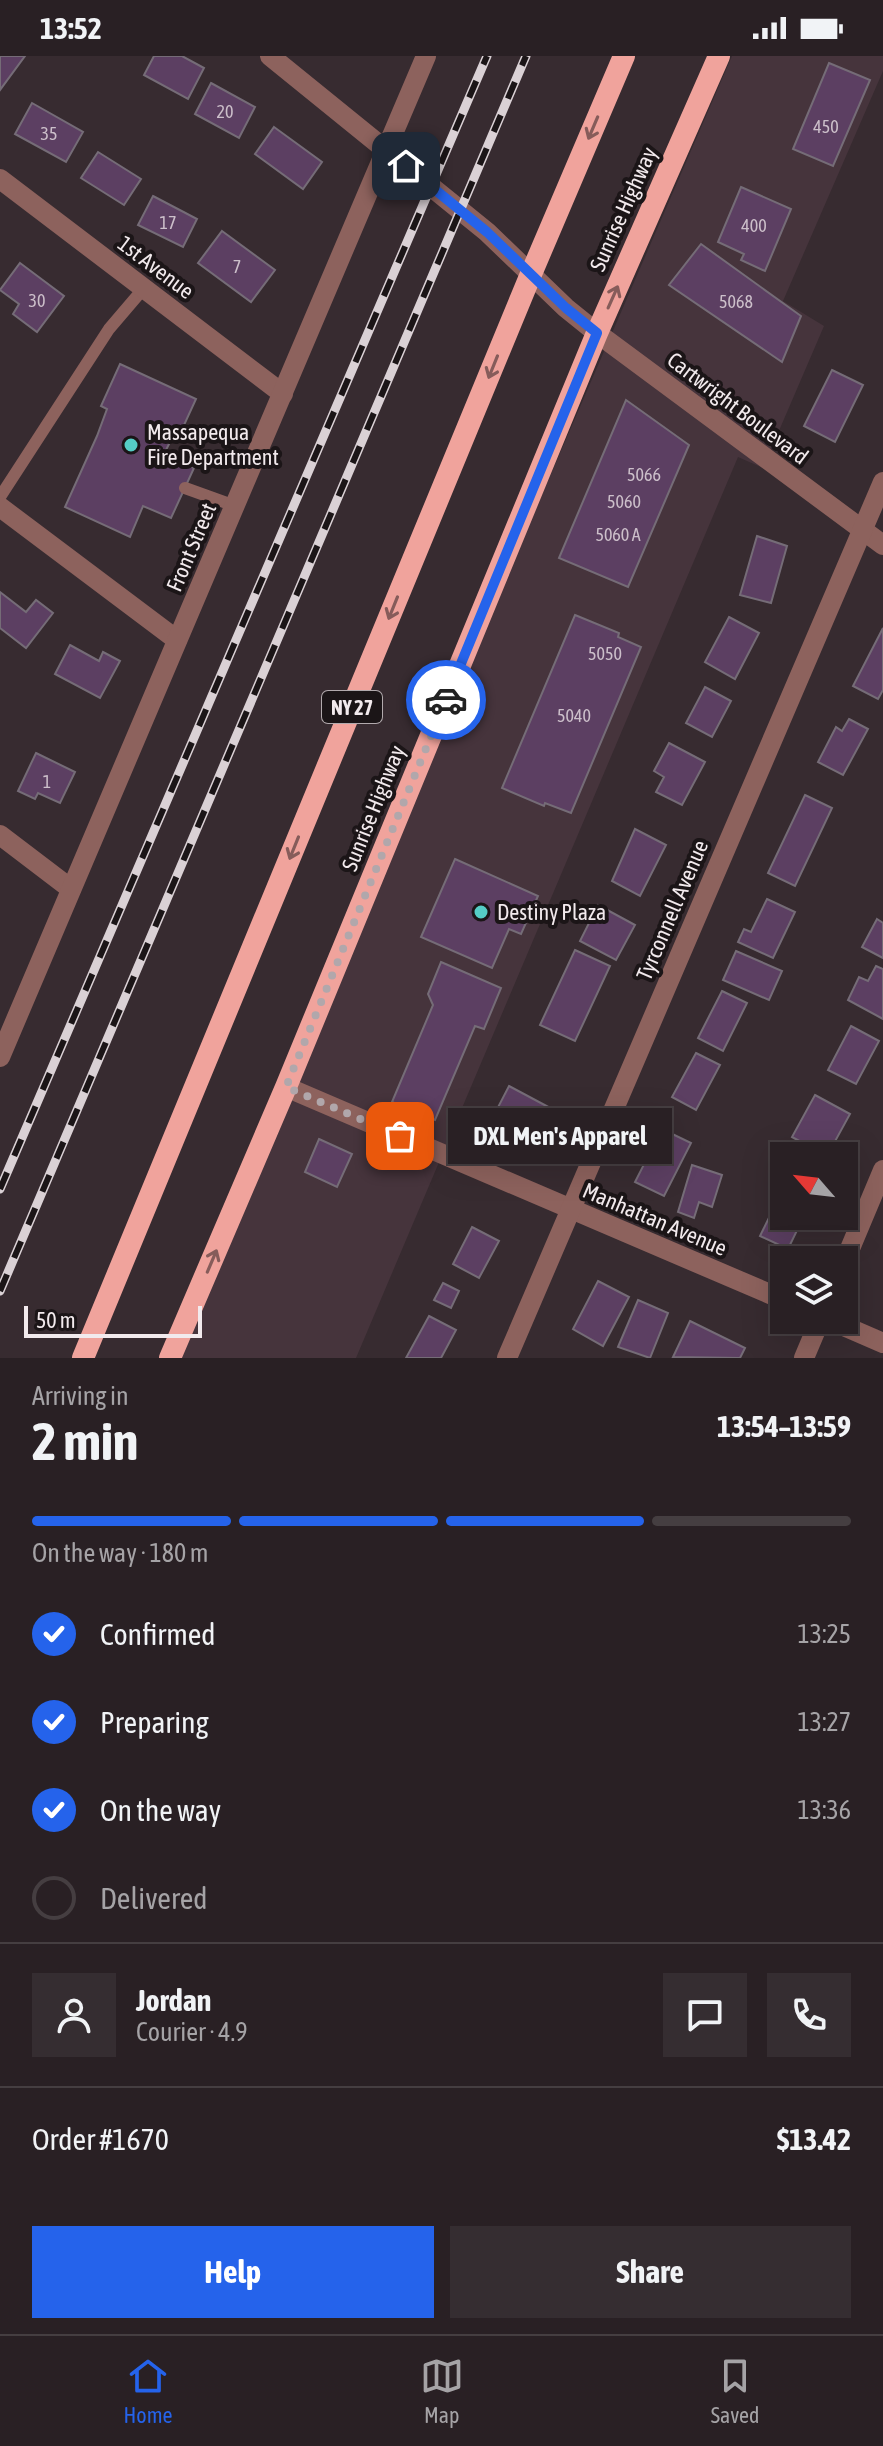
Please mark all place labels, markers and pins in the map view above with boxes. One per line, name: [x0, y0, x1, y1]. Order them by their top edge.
pin: [372, 132, 440, 200]
place label: Massapequa Fire Department: [147, 419, 279, 470]
marker: Massapequa Fire Department: [122, 436, 140, 454]
place label: Destiny Plaza: [497, 899, 606, 925]
marker: Destiny Plaza: [472, 903, 490, 921]
pin: [366, 1102, 434, 1170]
callout: DXL Men's Apparel: [448, 1108, 672, 1164]

